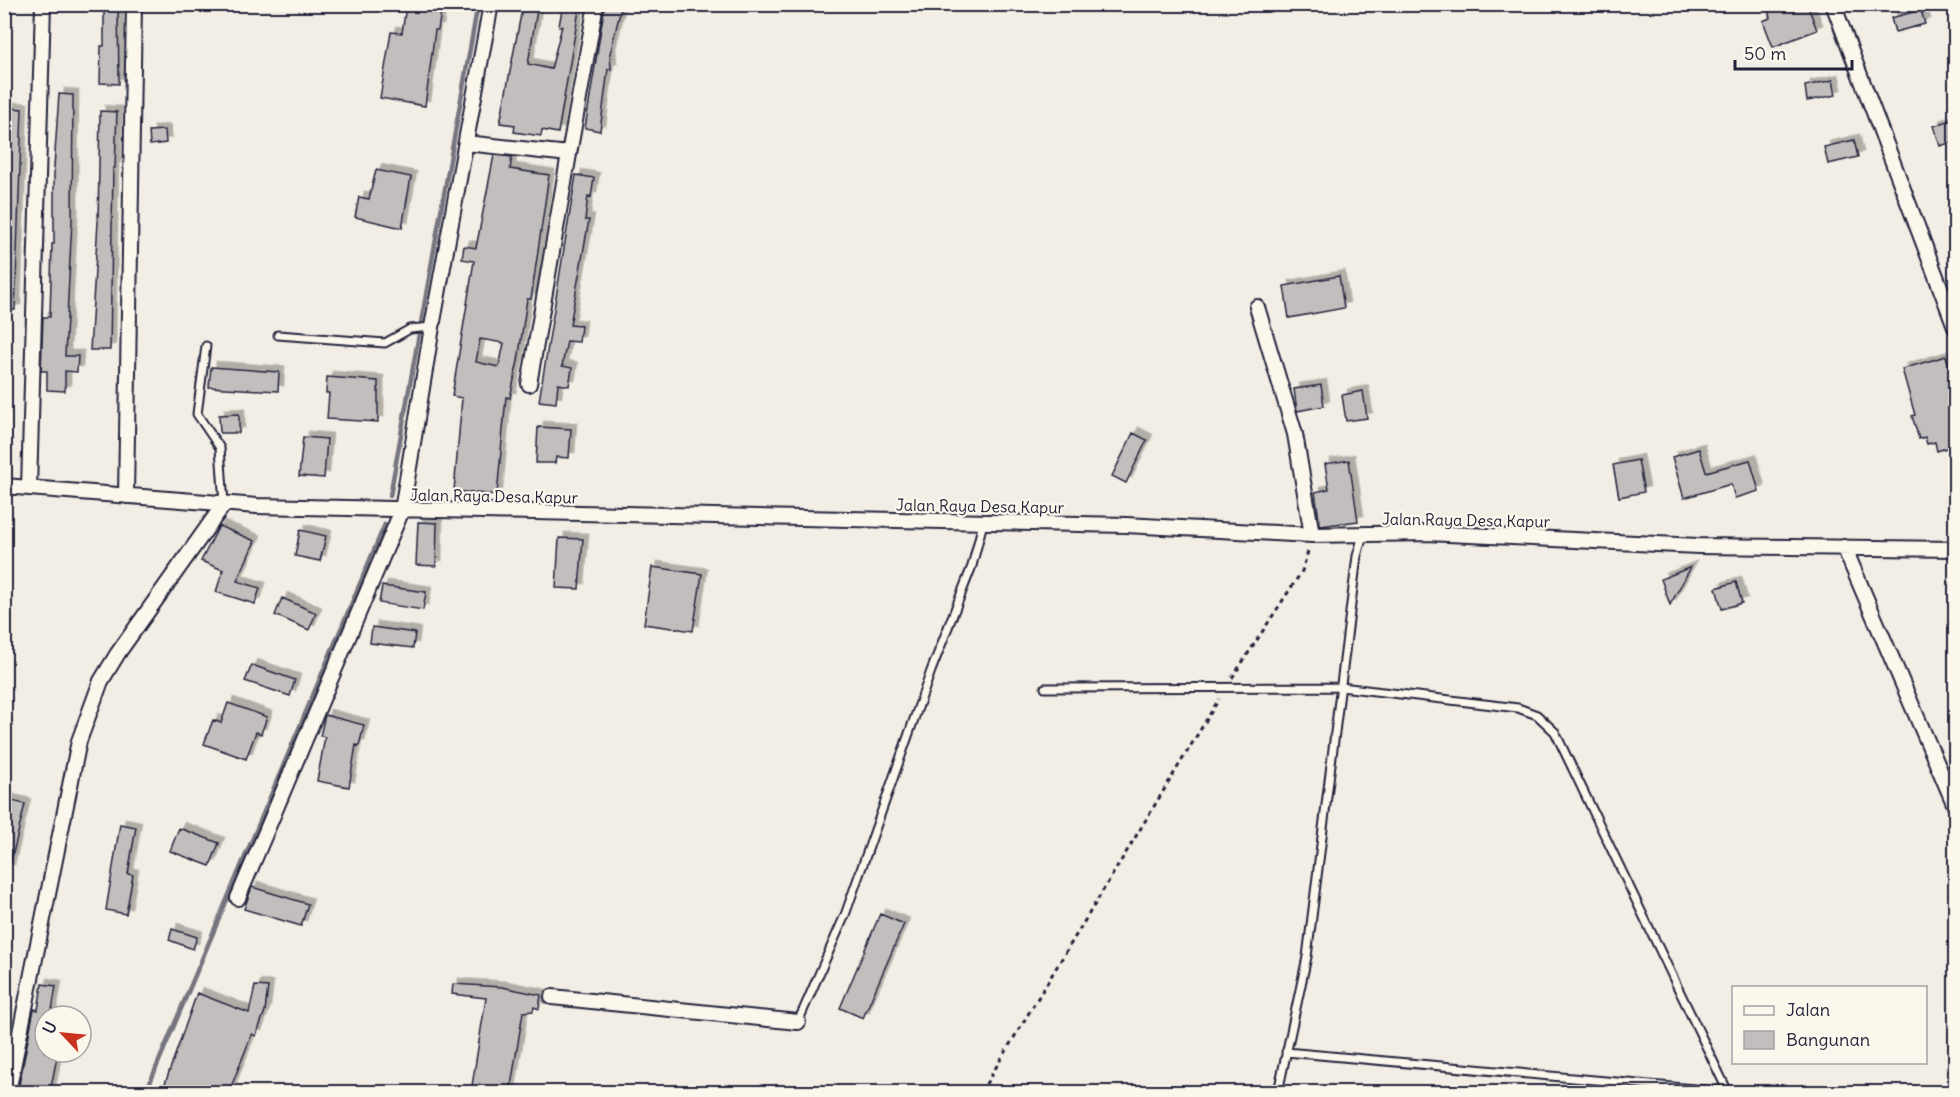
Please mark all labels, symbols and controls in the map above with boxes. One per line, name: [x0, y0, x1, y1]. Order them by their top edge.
scale bar: [1735, 33, 1852, 71]
text: 50 m: [1744, 42, 1786, 65]
street label: Jalan Raya Desa Kapur: [410, 485, 579, 507]
street label: Jalan Raya Desa Kapur: [896, 495, 1065, 517]
street label: Jalan Raya Desa Kapur: [1382, 509, 1551, 531]
legend: [1732, 986, 1927, 1064]
text: Jalan: [1786, 998, 1830, 1021]
north arrow: [33, 1004, 93, 1064]
text: U: [38, 1018, 61, 1037]
text: Bangunan: [1786, 1028, 1870, 1051]

